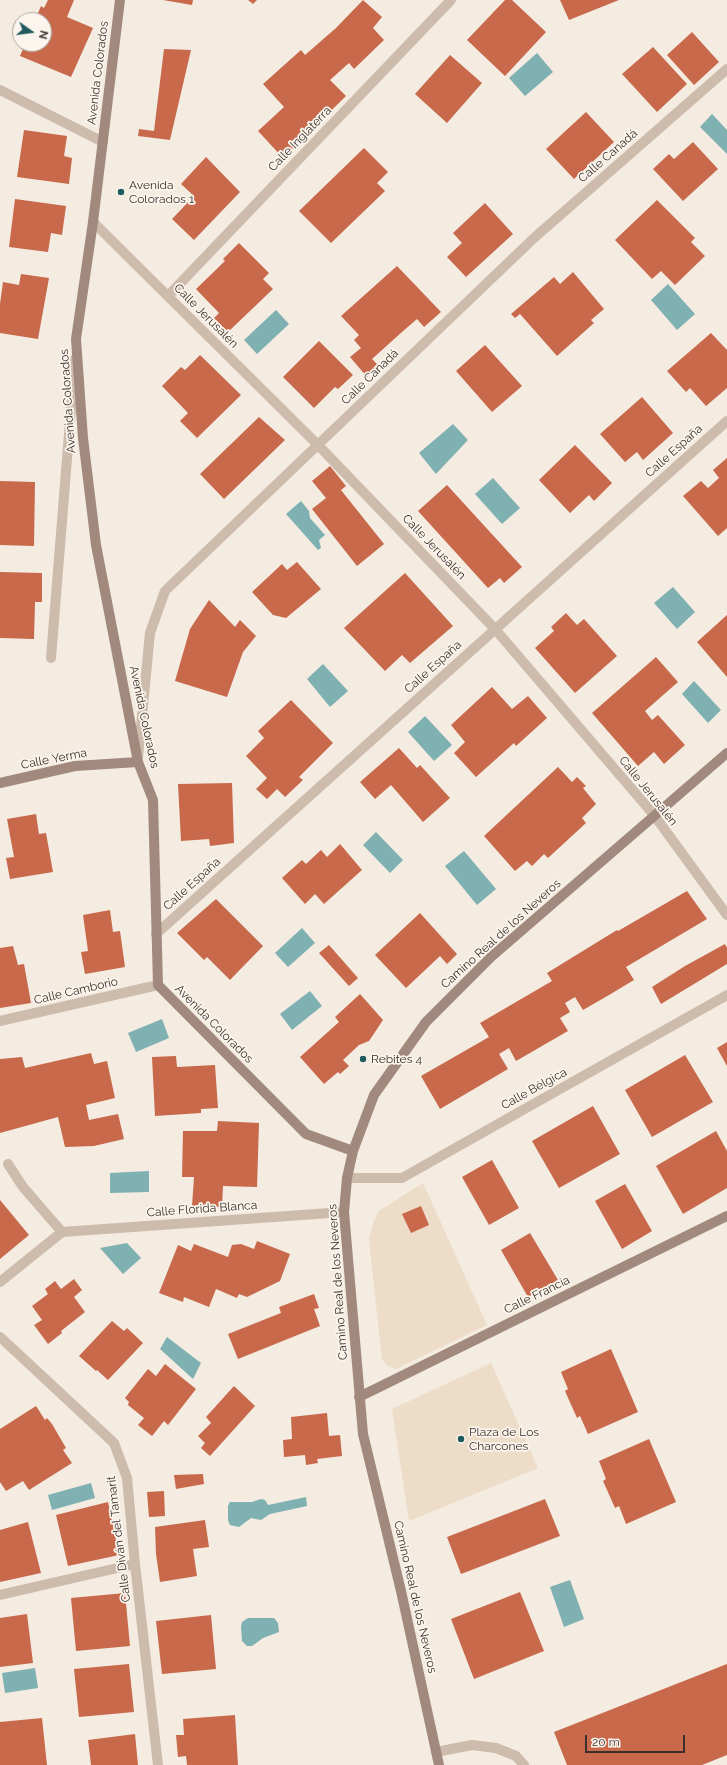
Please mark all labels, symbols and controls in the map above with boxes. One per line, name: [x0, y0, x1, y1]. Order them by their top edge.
north arrow: [12, 12, 52, 52]
street label: Avenida Colorados: [84, 20, 112, 126]
text: N: [36, 29, 50, 40]
street label: Calle Inglaterra: [265, 104, 335, 174]
street label: Calle Canadá: [575, 126, 641, 186]
place label: Avenida Colorados 1: [129, 178, 194, 206]
marker: Avenida Colorados 1: [116, 187, 126, 197]
street label: Calle Jerusalén: [171, 281, 241, 351]
street label: Calle Canadá: [338, 346, 402, 408]
street label: Avenida Colorados: [57, 348, 79, 454]
street label: Calle España: [642, 422, 706, 480]
street label: Calle Jerusalén: [399, 511, 469, 583]
street label: Calle España: [401, 638, 465, 696]
street label: Avenida Colorados: [126, 664, 162, 770]
street label: Calle Yerma: [20, 746, 88, 772]
street label: Calle Jerusalén: [616, 753, 680, 829]
street label: Calle España: [160, 855, 224, 913]
street label: Camino Real de los Neveros: [438, 876, 564, 992]
street label: Calle Camborio: [33, 974, 119, 1008]
street label: Avenida Colorados: [172, 982, 256, 1066]
place label: Rebites 4: [371, 1052, 422, 1066]
marker: Rebites 4: [358, 1054, 368, 1064]
street label: Calle Bélgica: [499, 1065, 569, 1113]
street label: Calle Florida Blanca: [146, 1198, 258, 1220]
street label: Camino Real de los Neveros: [325, 1204, 351, 1360]
street label: Calle Francia: [502, 1273, 572, 1317]
place label: Plaza de Los Charcones: [469, 1425, 539, 1453]
marker: Plaza de Los Charcones: [456, 1434, 466, 1444]
street label: Calle Diván del Tamarit: [104, 1475, 134, 1603]
street label: Camino Real de los Neveros: [390, 1519, 440, 1675]
scale bar: [587, 1727, 687, 1753]
text: 20 m: [592, 1735, 620, 1749]

